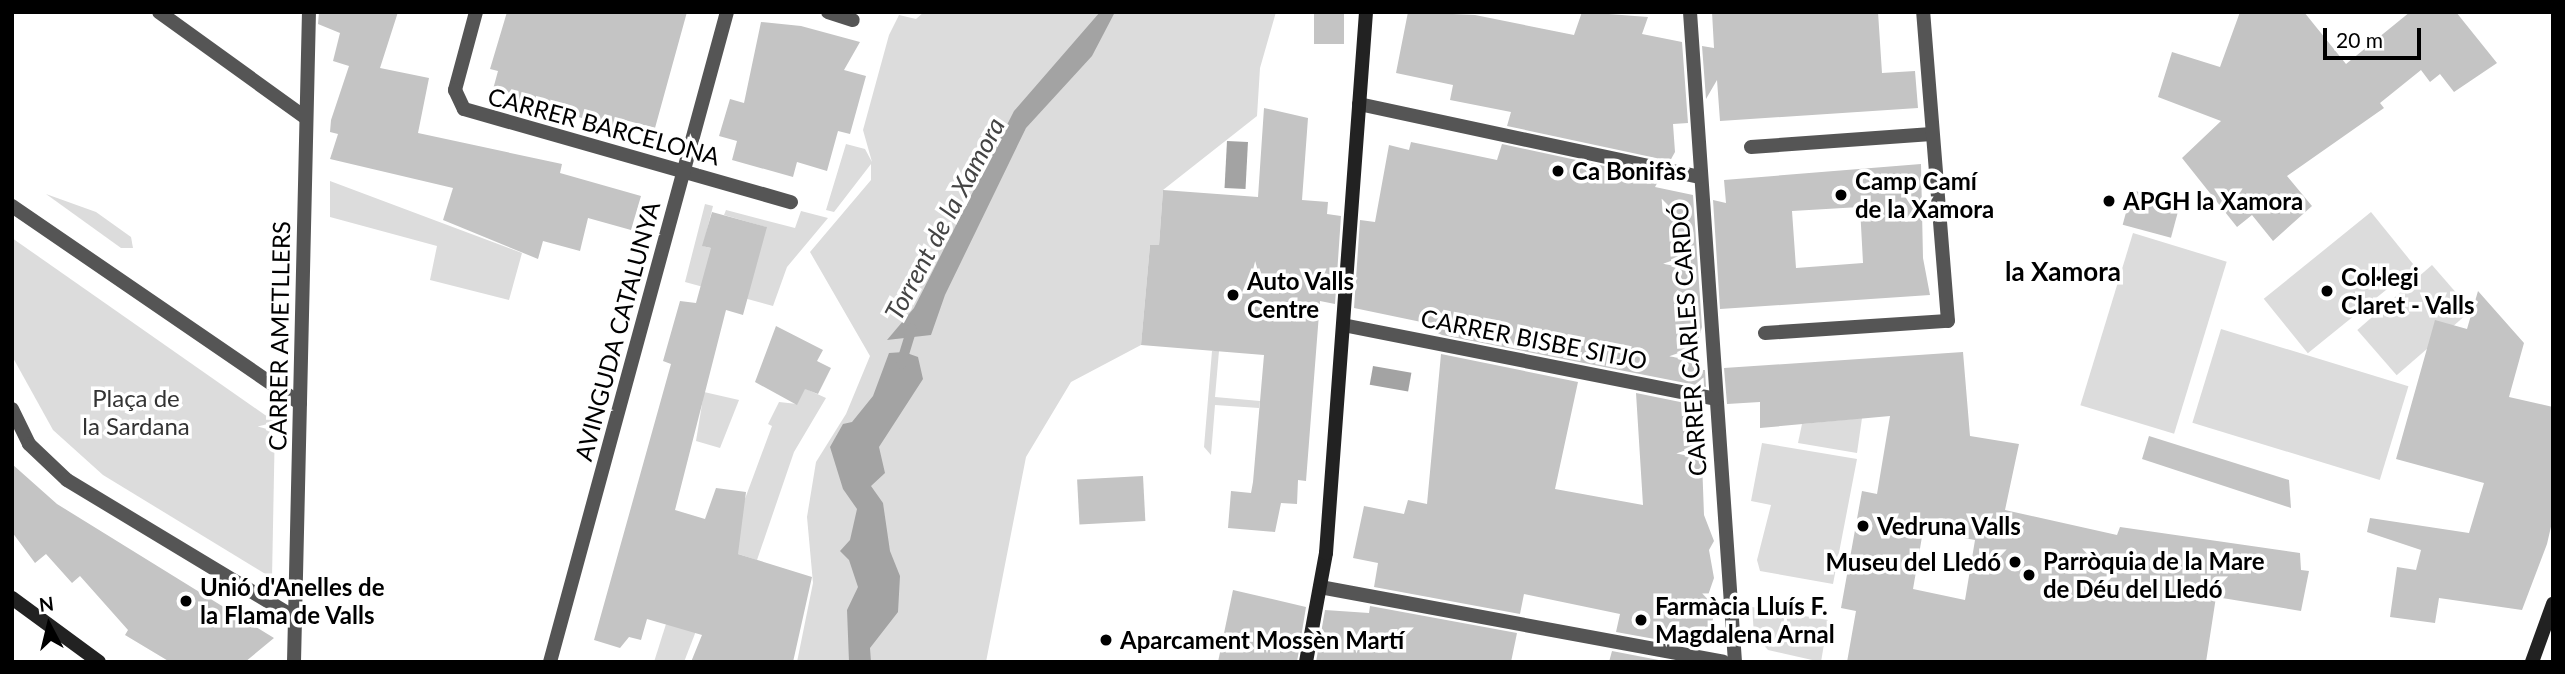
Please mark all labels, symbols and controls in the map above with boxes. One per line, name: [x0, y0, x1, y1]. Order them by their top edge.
scale bar: [2327, 14, 2425, 58]
text: 20 m: [2336, 27, 2383, 52]
street label: CARRER BARCELONA: [485, 81, 723, 171]
water label: Torrent de la Xamora: [878, 112, 1012, 326]
place label: Ca Bonifàs: [1572, 157, 1686, 185]
marker: Ca Bonifàs: [1550, 163, 1566, 179]
place label: Camp Camí de la Xamora: [1855, 167, 1994, 223]
marker: Camp Camí de la Xamora: [1833, 187, 1849, 203]
place label: APGH la Xamora: [2123, 187, 2303, 215]
marker: APGH la Xamora: [2101, 193, 2117, 209]
street label: AVINGUDA CATALUNYA: [568, 198, 666, 464]
street label: CARRER CARLES CARDÓ: [1664, 201, 1712, 477]
street label: CARRER AMETLLERS: [263, 221, 295, 451]
district label: la Xamora: [2005, 256, 2121, 288]
place label: Col·legi Claret - Valls: [2341, 263, 2475, 319]
place label: Auto Valls Centre: [1247, 267, 1355, 323]
marker: Col·legi Claret - Valls: [2319, 283, 2335, 299]
marker: Auto Valls Centre: [1225, 287, 1241, 303]
street label: CARRER BISBE SITJO: [1418, 303, 1650, 375]
park label: Plaça de la Sardana: [82, 384, 190, 440]
place label: Vedruna Valls: [1877, 512, 2022, 540]
marker: Vedruna Valls: [1855, 518, 1871, 534]
place label: Parròquia de la Mare de Déu del Lledó: [2043, 547, 2264, 603]
place label: Museu del Lledó: [1825, 548, 2001, 576]
marker: Museu del Lledó: [2007, 554, 2023, 570]
marker: Parròquia de la Mare de Déu del Lledó: [2021, 567, 2037, 583]
place label: Unió d'Anelles de la Flama de Valls: [200, 573, 385, 629]
north arrow: [14, 590, 84, 660]
text: N: [38, 591, 55, 616]
place label: Farmàcia Lluís F. Magdalena Arnal: [1655, 592, 1835, 648]
marker: Unió d'Anelles de la Flama de Valls: [178, 593, 194, 609]
marker: Farmàcia Lluís F. Magdalena Arnal: [1633, 612, 1649, 628]
place label: Aparcament Mossèn Martí: [1120, 626, 1404, 654]
marker: Aparcament Mossèn Martí: [1098, 632, 1114, 648]

